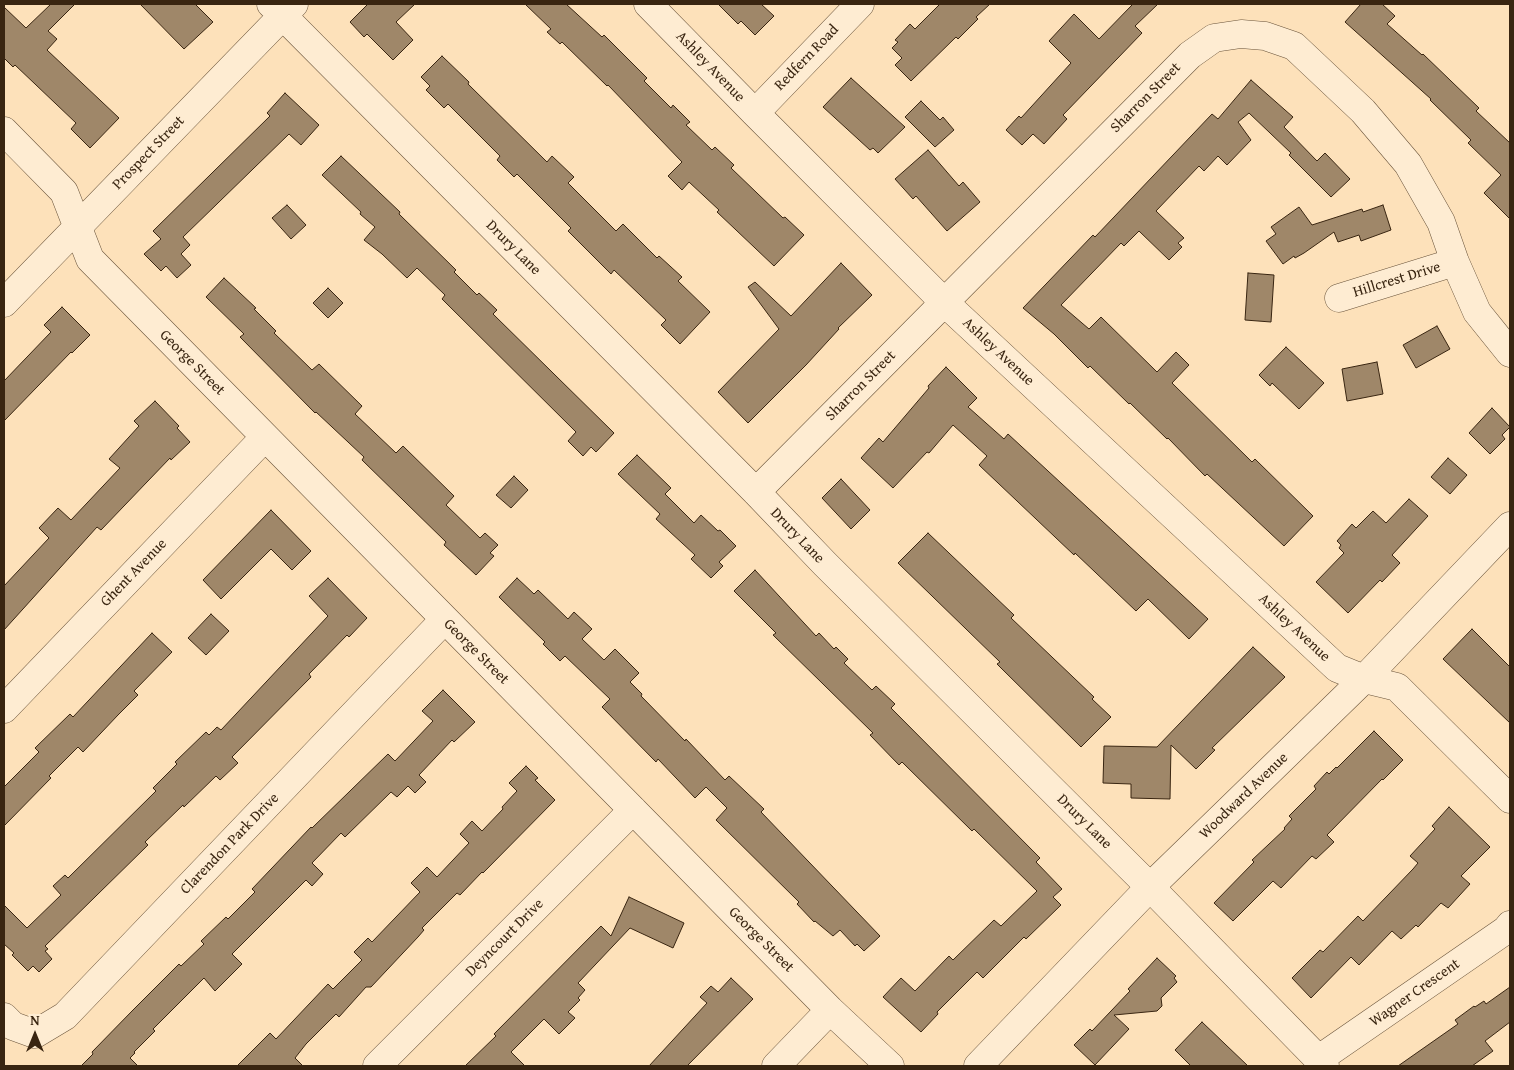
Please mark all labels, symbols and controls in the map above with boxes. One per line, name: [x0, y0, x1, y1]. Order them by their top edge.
street label: Redfern Road: [771, 21, 843, 95]
street label: Ashley Avenue: [672, 28, 748, 106]
street label: Sharron Street: [1107, 59, 1185, 137]
street label: Prospect Street: [109, 112, 189, 194]
street label: Drury Lane: [482, 217, 544, 279]
street label: Hillcrest Drive: [1351, 258, 1443, 302]
street label: Ashley Avenue: [958, 314, 1038, 390]
street label: George Street: [155, 326, 229, 400]
street label: Sharron Street: [822, 347, 900, 425]
street label: Drury Lane: [766, 504, 828, 568]
street label: Ghent Avenue: [97, 535, 171, 611]
street label: Ashley Avenue: [1254, 590, 1334, 666]
street label: George Street: [439, 615, 513, 689]
street label: Woodward Avenue: [1196, 749, 1292, 843]
street label: Clarendon Park Drive: [177, 789, 283, 899]
street label: Drury Lane: [1053, 791, 1115, 853]
street label: Deyncourt Drive: [462, 895, 548, 981]
street label: George Street: [724, 903, 798, 977]
street label: Wagner Crescent: [1366, 955, 1464, 1031]
north arrow: [10, 1010, 60, 1060]
text: N: [30, 1010, 40, 1030]

